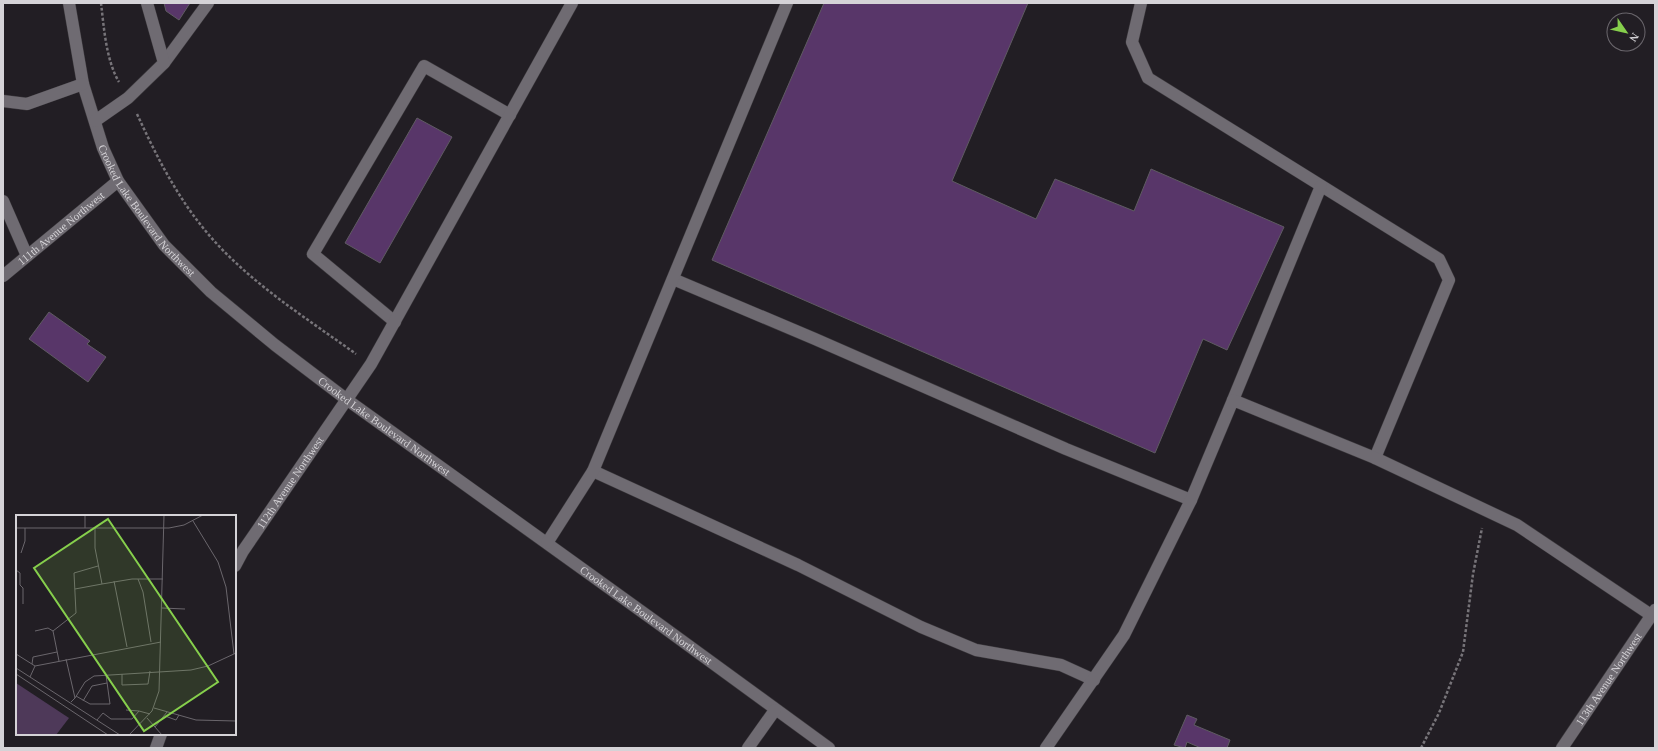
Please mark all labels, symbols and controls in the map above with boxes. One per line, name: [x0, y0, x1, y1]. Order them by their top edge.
north arrow: [1606, 12, 1646, 52]
text: N: [1627, 31, 1641, 44]
street label: Crooked Lake Boulevard Northwest: [96, 143, 198, 279]
street label: 111th Avenue Northwest: [15, 189, 106, 267]
street label: Crooked Lake Boulevard Northwest: [316, 374, 453, 478]
street label: 112th Avenue Northwest: [254, 434, 326, 531]
inset map: [16, 515, 236, 735]
street label: Crooked Lake Boulevard Northwest: [578, 563, 715, 667]
street label: 113th Avenue Northwest: [1573, 631, 1644, 728]

